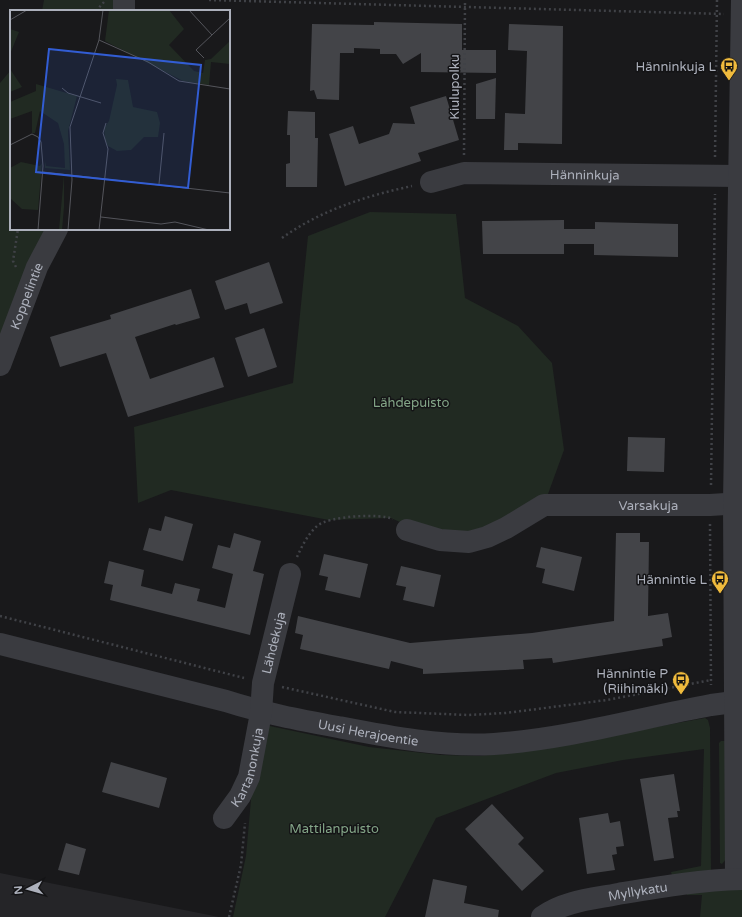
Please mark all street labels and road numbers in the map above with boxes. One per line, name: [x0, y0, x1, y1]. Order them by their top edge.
street label: Kiulupolku: [447, 54, 463, 120]
street label: Hänninkuja: [550, 167, 620, 184]
street label: Koppelintie: [7, 260, 47, 332]
street label: Varsakuja: [618, 498, 678, 514]
street label: Lähdekuja: [259, 610, 289, 676]
street label: Uusi Herajoentie: [317, 716, 419, 750]
street label: Kartanonkuja: [228, 726, 267, 811]
street label: Myllykatu: [607, 879, 669, 905]

